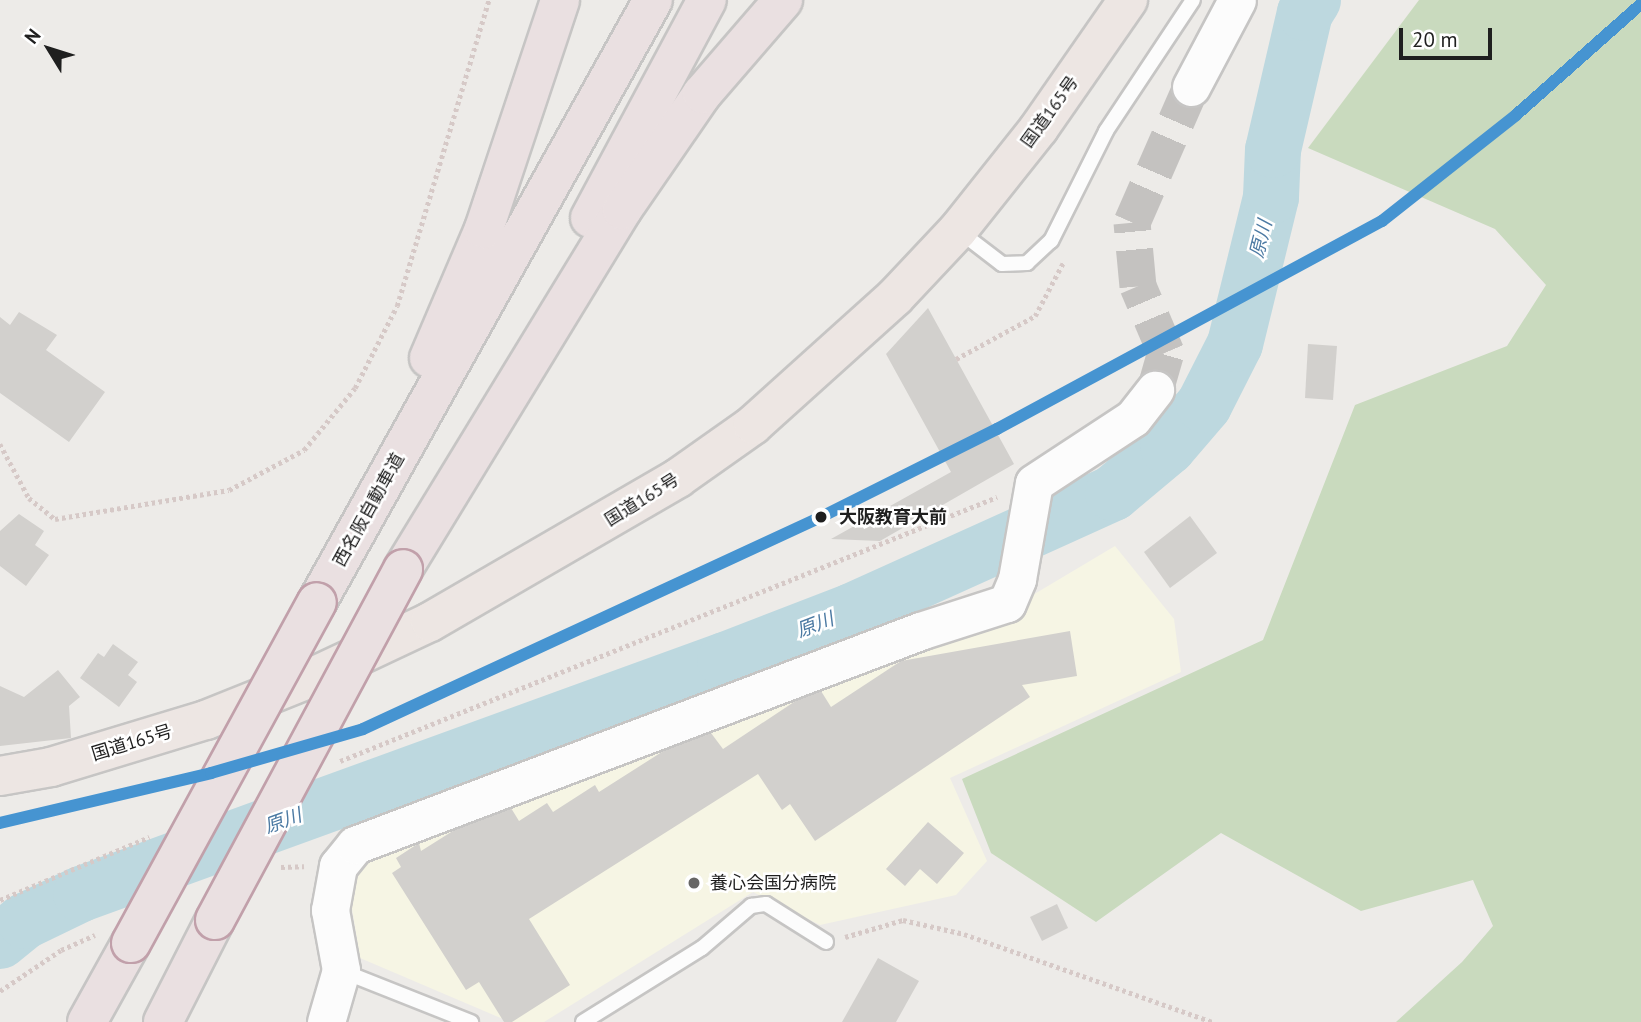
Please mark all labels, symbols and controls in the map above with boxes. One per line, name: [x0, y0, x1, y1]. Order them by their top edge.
north arrow: [14, 14, 84, 84]
scale bar: [1403, 14, 1496, 58]
text: N: [19, 24, 46, 48]
text: 20 m: [1412, 26, 1458, 53]
street label: 国道165号: [1017, 72, 1083, 152]
water label: 原川: [1245, 218, 1277, 260]
street label: 西名阪自動車道: [329, 450, 409, 570]
street label: 国道165号: [601, 469, 683, 531]
marker: 大阪教育大前: [809, 505, 833, 529]
place label: 大阪教育大前: [839, 506, 947, 528]
water label: 原川: [793, 608, 837, 642]
street label: 国道165号: [89, 720, 175, 766]
water label: 原川: [261, 804, 305, 838]
place label: 養心会国分病院: [710, 872, 836, 894]
marker: 養心会国分病院: [684, 873, 704, 893]

